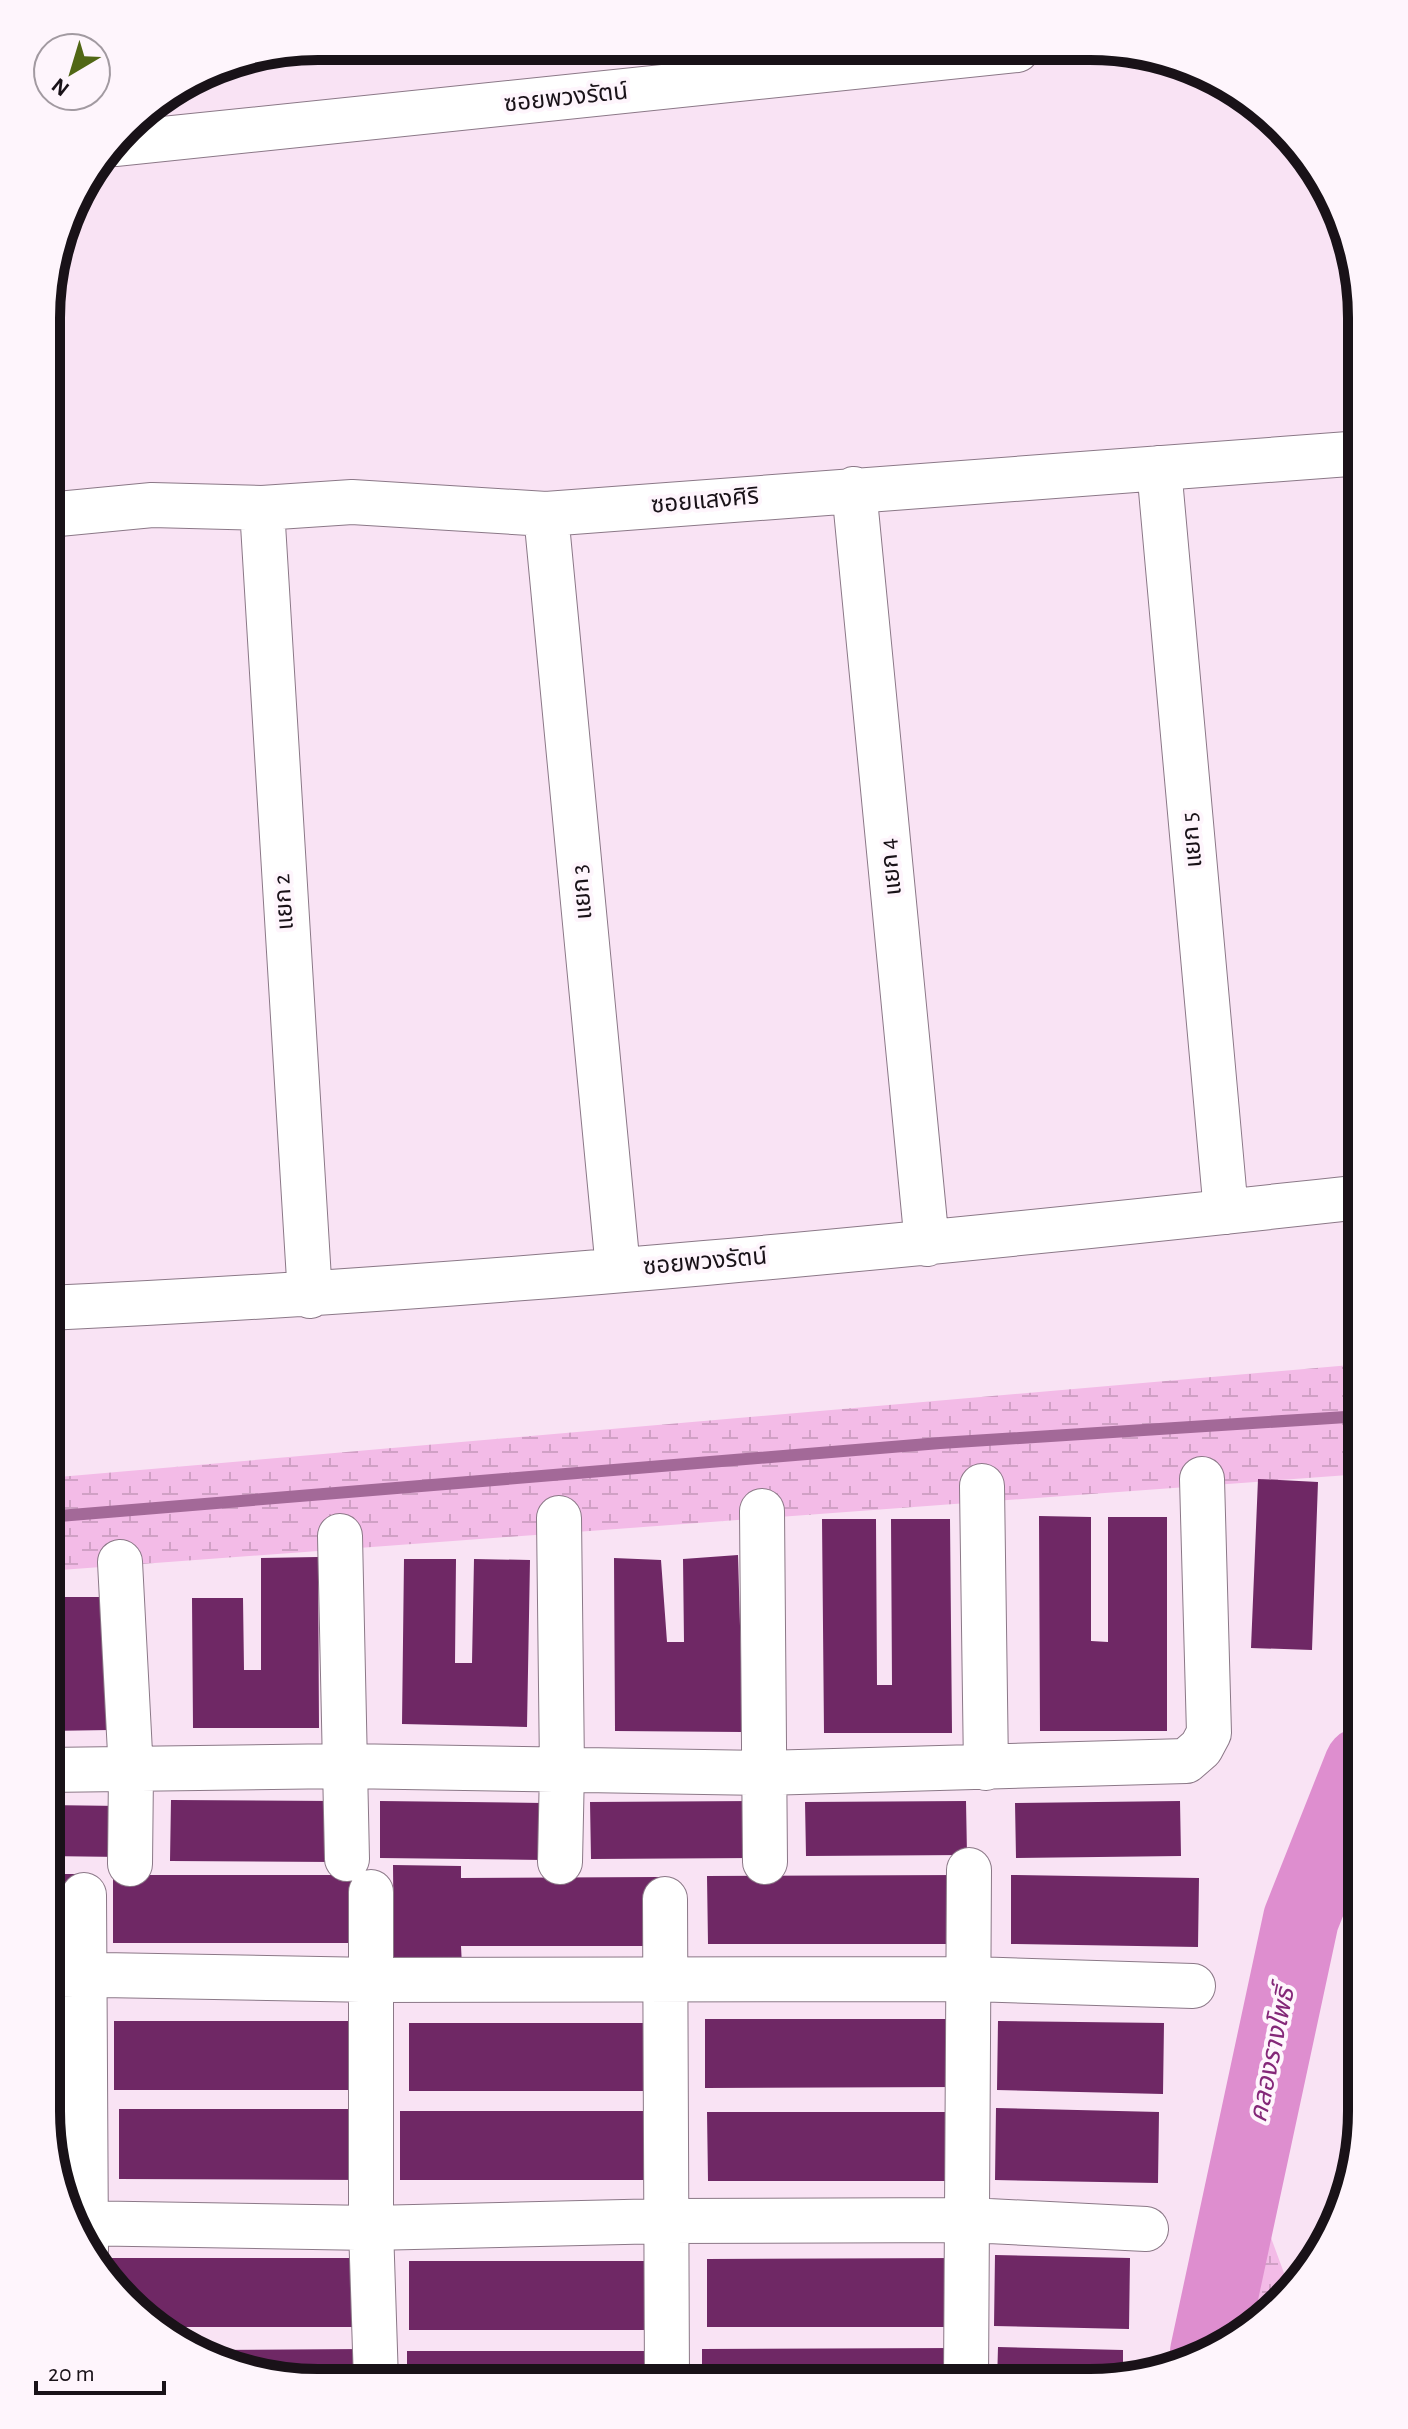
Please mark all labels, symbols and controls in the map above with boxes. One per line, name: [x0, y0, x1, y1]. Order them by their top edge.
north arrow: [32, 32, 112, 112]
text: N: [48, 74, 73, 100]
street label: ซอยพวงรัตน์: [503, 79, 629, 116]
street label: ซอยแสงศิริ: [650, 484, 760, 518]
street label: แยก 5: [1178, 811, 1206, 869]
street label: แยก 4: [876, 837, 906, 897]
street label: แยก 3: [568, 863, 596, 921]
street label: แยก 2: [270, 873, 298, 931]
street label: ซอยพวงรัตน์: [642, 1244, 768, 1279]
water label: คลองรางโพธิ์: [1242, 1977, 1300, 2125]
scale bar: [36, 2345, 164, 2395]
text: 20 m: [48, 2362, 95, 2386]

